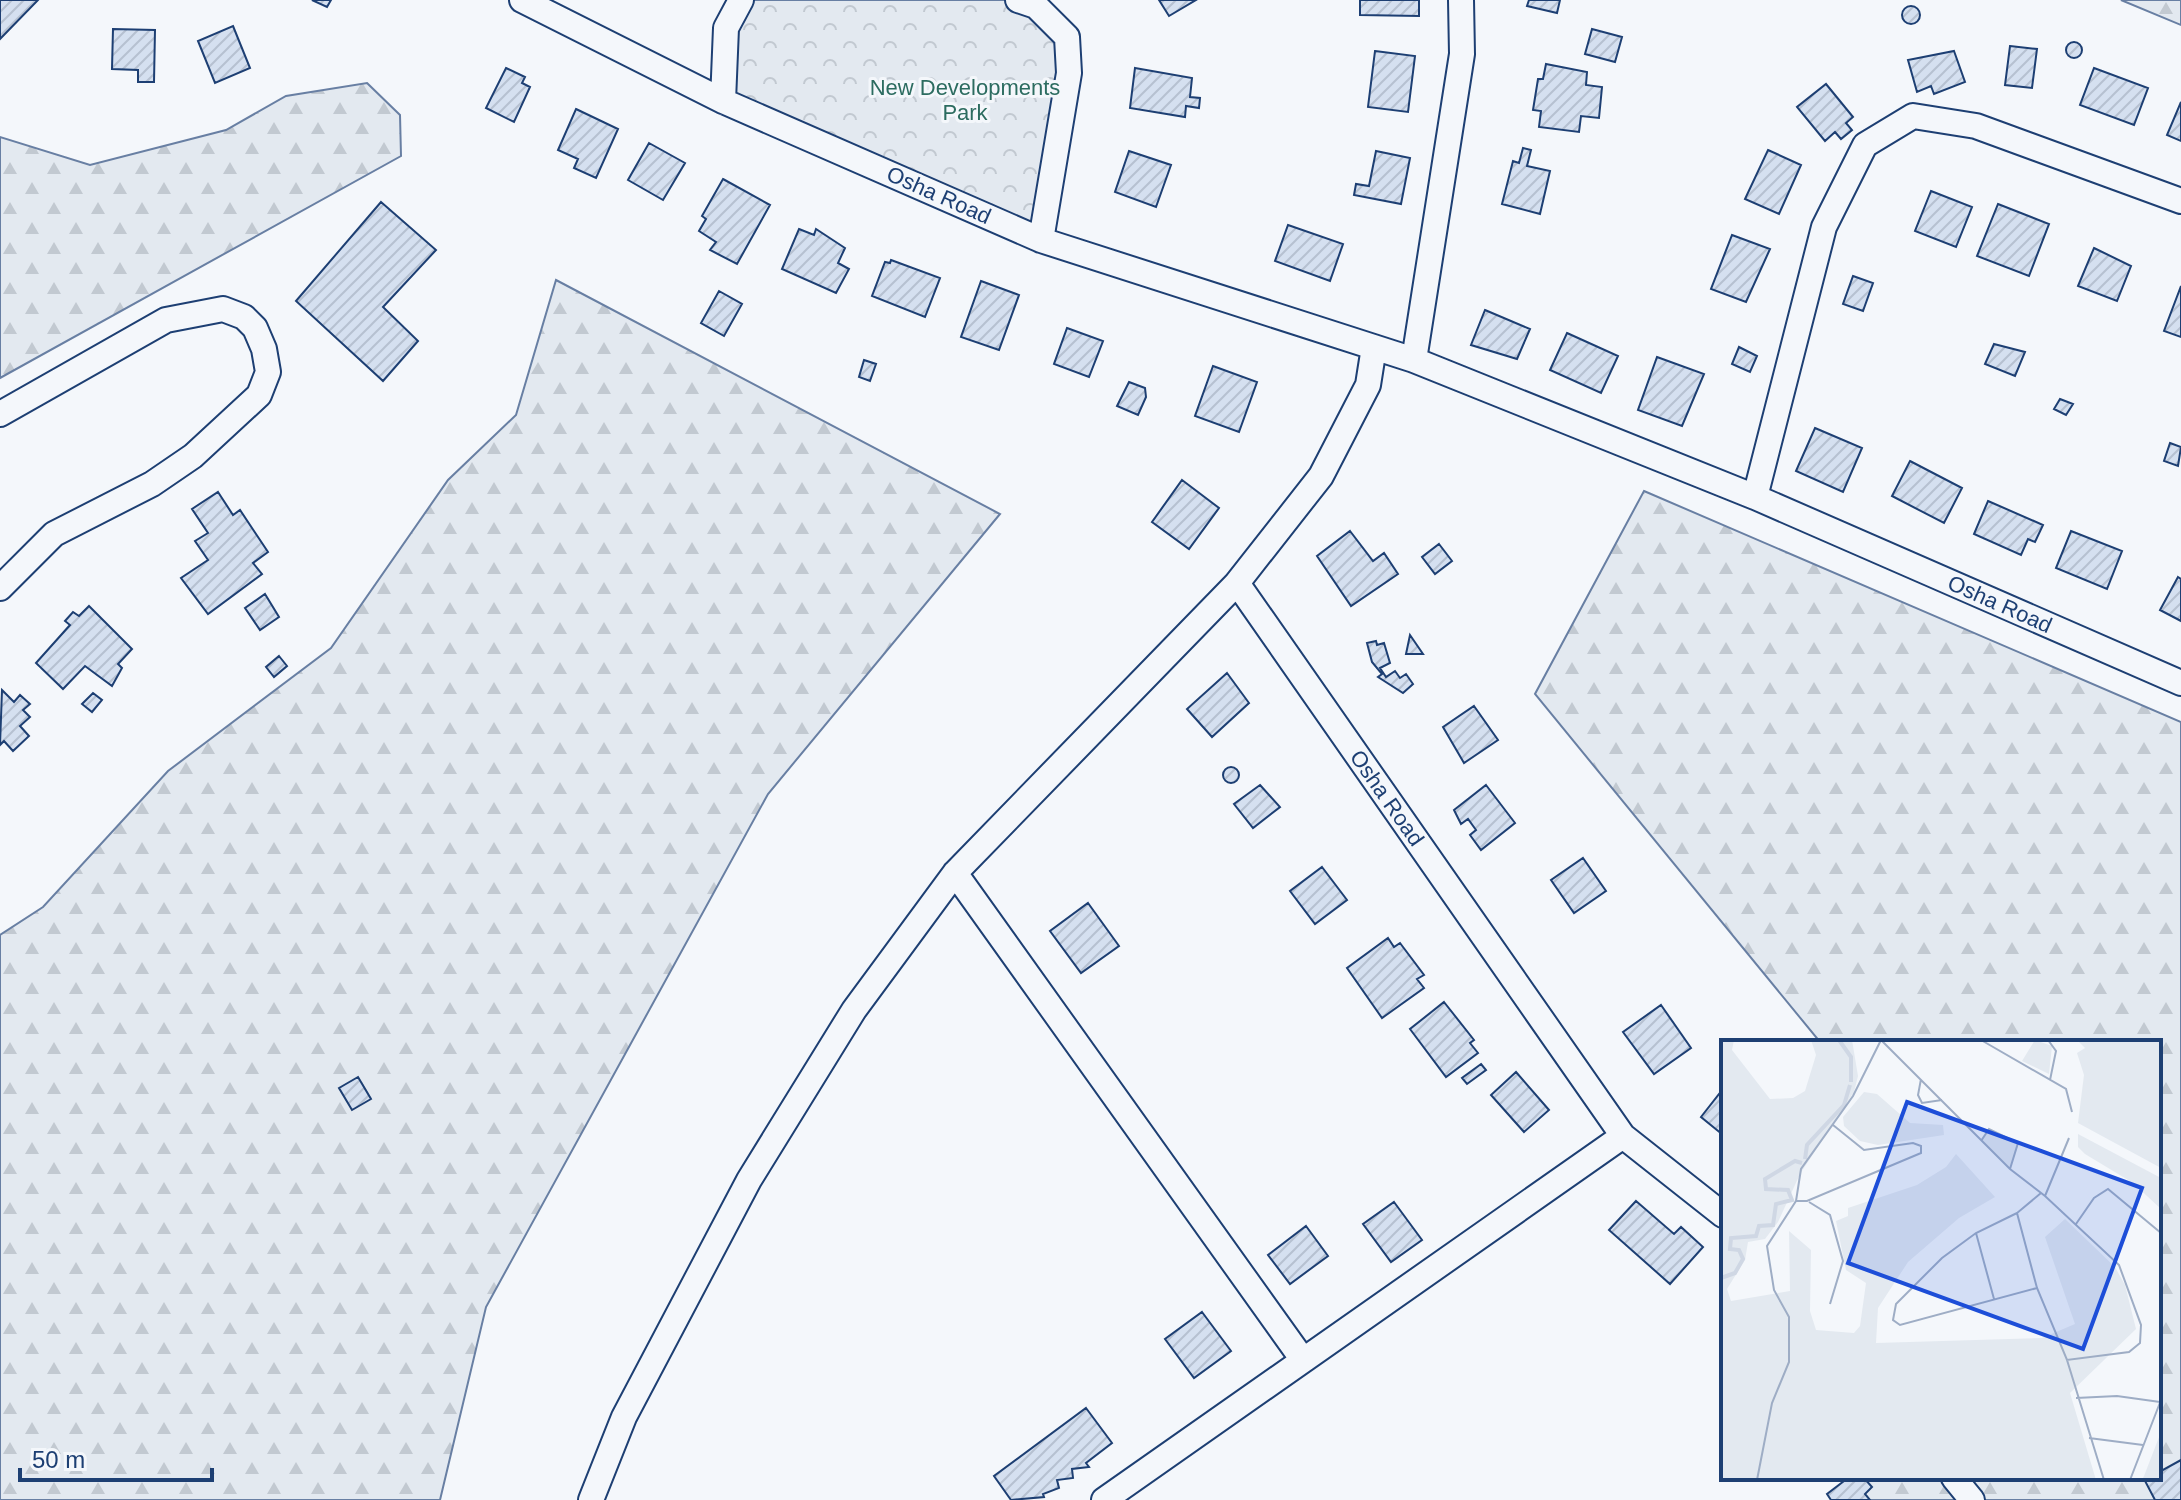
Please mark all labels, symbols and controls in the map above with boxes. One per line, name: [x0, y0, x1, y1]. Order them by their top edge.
park label: New Developments Park: [870, 75, 1060, 125]
street label: Osha Road: [883, 161, 995, 229]
street label: Osha Road: [1944, 570, 2056, 638]
street label: Osha Road: [1345, 745, 1429, 851]
inset map: [1721, 1040, 2161, 1480]
scale bar: [20, 1432, 212, 1482]
text: 50 m: [32, 1446, 85, 1473]

